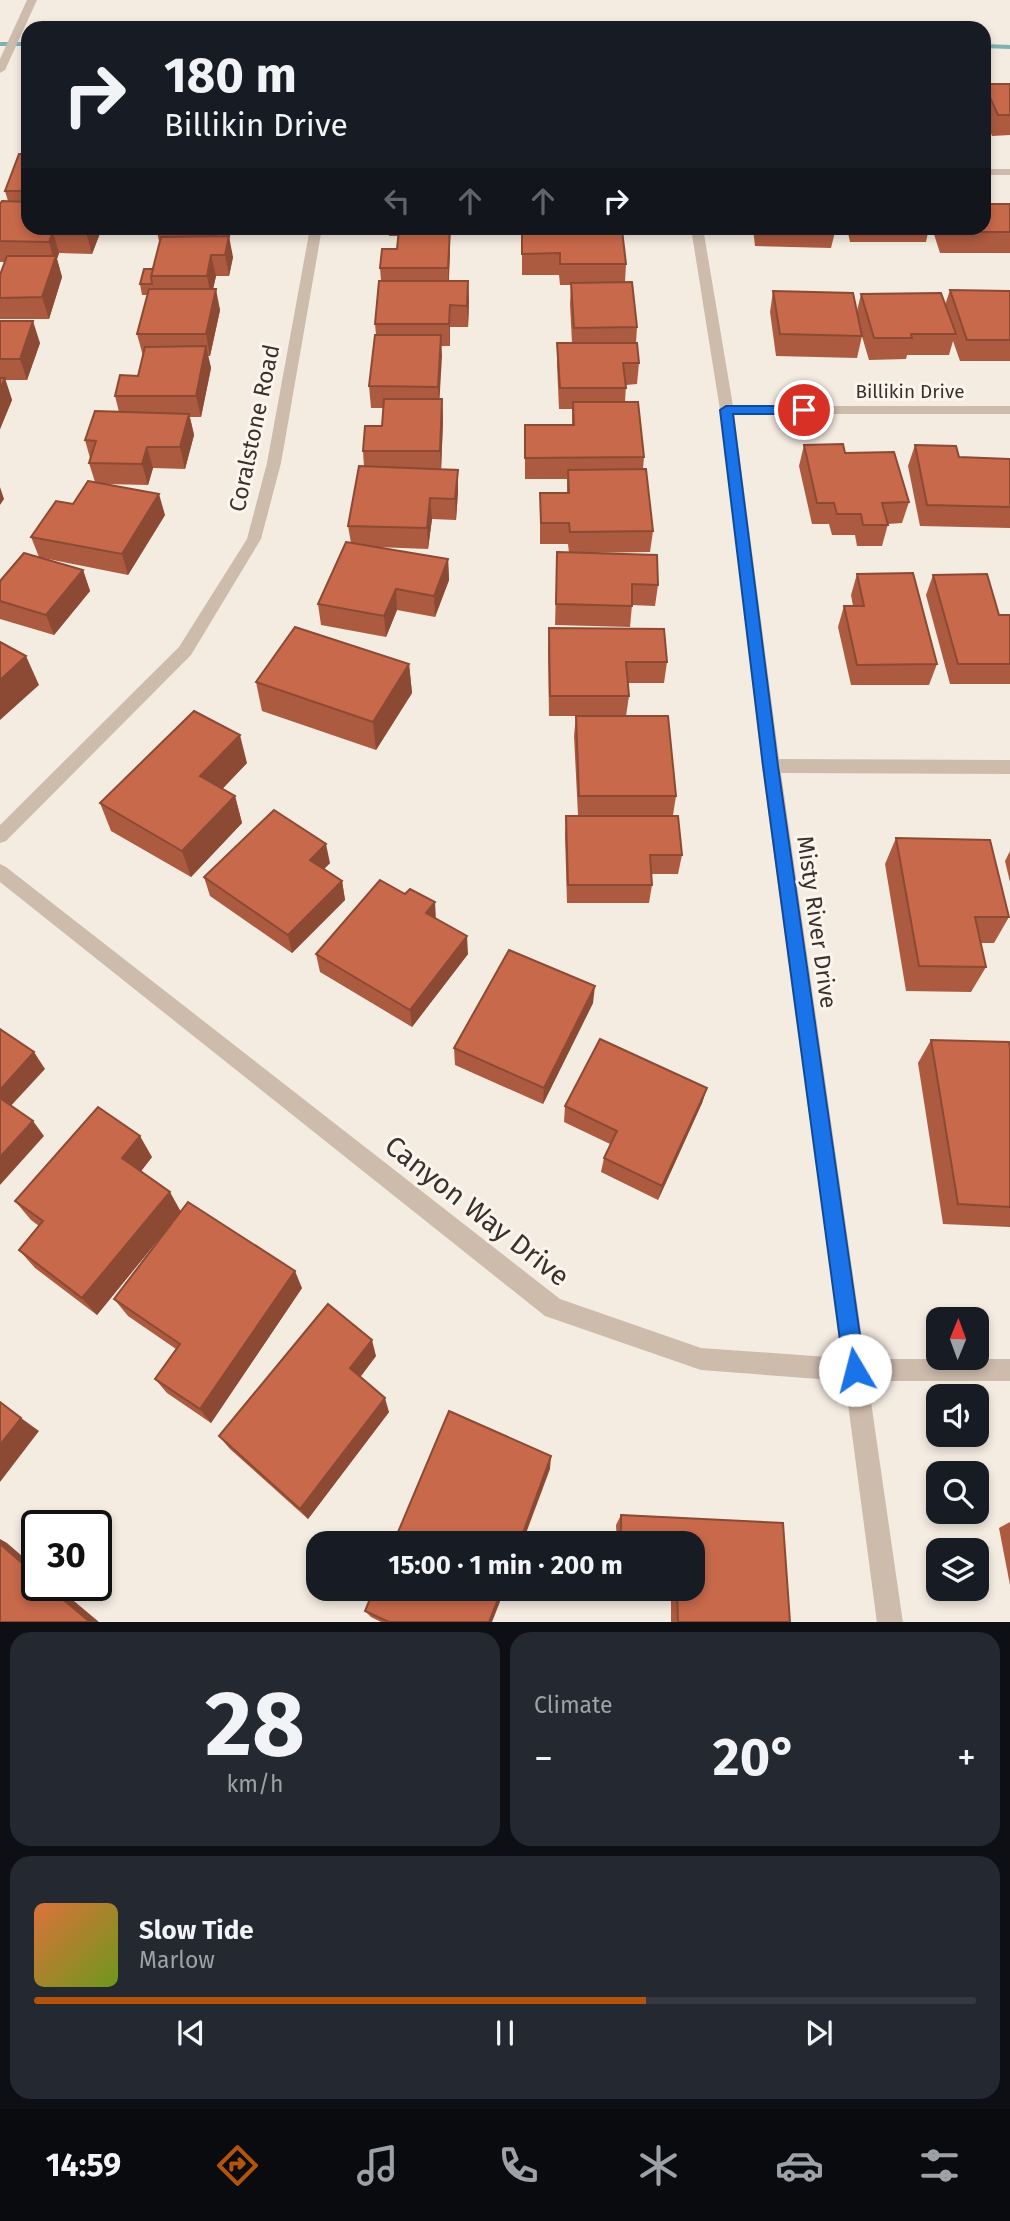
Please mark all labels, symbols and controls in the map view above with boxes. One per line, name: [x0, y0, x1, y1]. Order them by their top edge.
text: 180 m: [164, 46, 297, 105]
icon: right: [49, 49, 140, 140]
text: Billikin Drive: [164, 106, 348, 144]
icon: left: [378, 182, 416, 220]
icon: ahead: [451, 182, 489, 220]
icon: ahead: [524, 182, 562, 220]
icon: right: [597, 182, 635, 220]
street label: Coralstone Road: [223, 342, 285, 514]
pin: [774, 380, 834, 440]
street label: Billikin Drive: [855, 380, 965, 403]
icon: arrive: [785, 391, 823, 429]
street label: Misty River Drive: [791, 834, 843, 1010]
street label: Canyon Way Drive: [378, 1129, 576, 1293]
north arrow: [926, 1307, 989, 1370]
map controls: [926, 1307, 989, 1601]
position arrow: [818, 1333, 892, 1407]
button: sound: [926, 1384, 989, 1447]
button: search: [926, 1461, 989, 1524]
speed limit sign: 30: [21, 1510, 112, 1601]
button: layers: [926, 1538, 989, 1601]
text: 15:00 · 1 min · 200 m: [388, 1550, 623, 1581]
text: 28: [205, 1670, 305, 1779]
text: Climate: [534, 1691, 613, 1719]
text: 20°: [713, 1726, 797, 1789]
text: −: [534, 1735, 553, 1781]
text: +: [957, 1735, 976, 1781]
text: km/h: [227, 1770, 283, 1798]
text: Slow Tide: [139, 1915, 254, 1946]
text: Marlow: [139, 1946, 215, 1974]
icon: previous: [172, 2014, 210, 2052]
icon: pause: [486, 2014, 524, 2052]
icon: next: [800, 2014, 838, 2052]
icon: directions: [213, 2141, 262, 2190]
icon: music: [353, 2141, 402, 2190]
icon: phone: [494, 2141, 543, 2190]
icon: climate: [634, 2141, 683, 2190]
icon: car: [775, 2141, 824, 2190]
icon: filters: [915, 2141, 964, 2190]
text: 14:59: [46, 2146, 121, 2184]

